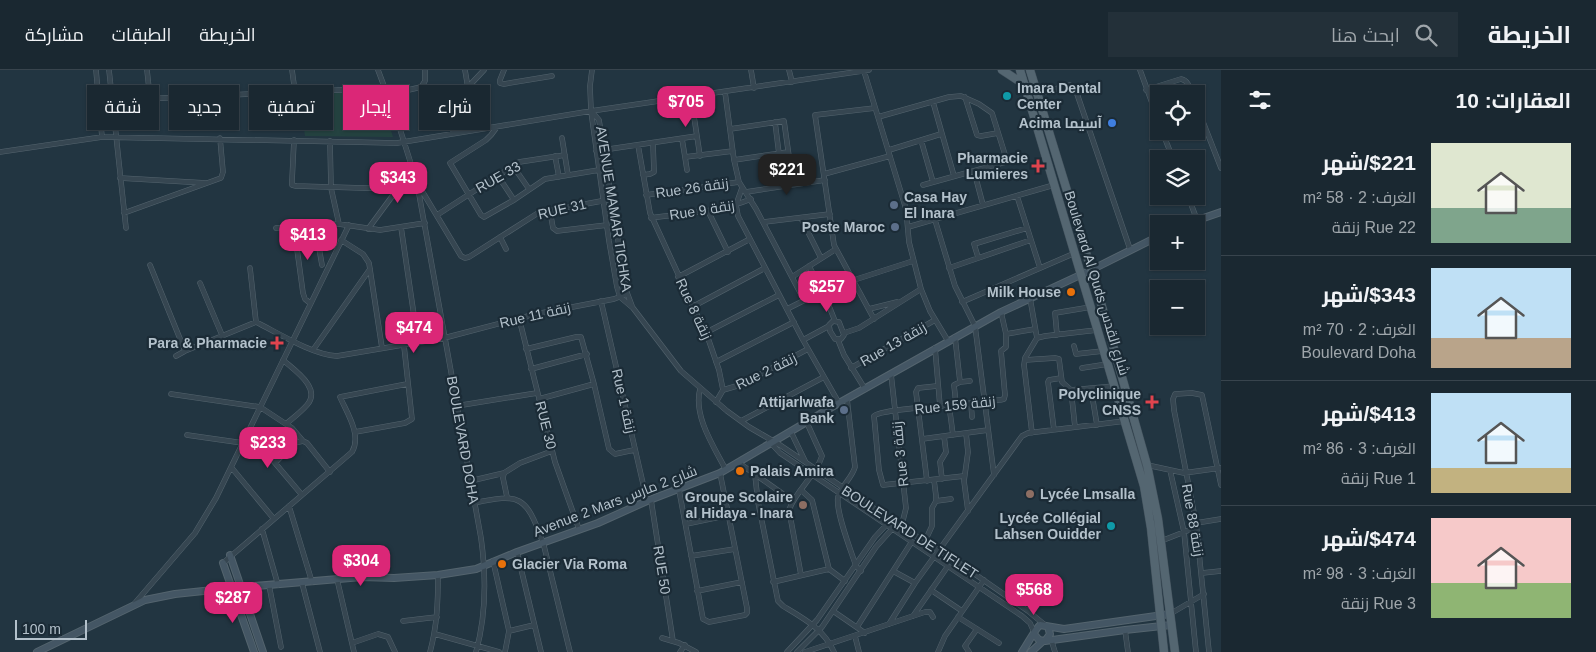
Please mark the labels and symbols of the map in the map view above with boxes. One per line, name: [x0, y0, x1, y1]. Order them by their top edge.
place label: Imara Dental Center: [1017, 80, 1101, 112]
pin: $705: [656, 85, 716, 128]
marker: Imara Dental Center: [1001, 90, 1013, 102]
place label: Acima آسيما: [1019, 115, 1103, 131]
marker: Acima آسيما: [1106, 117, 1118, 129]
street label: AVENUE MAMAR TICHKA: [593, 125, 635, 294]
place label: Pharmacie Lumieres: [957, 150, 1028, 182]
pin: $221: [757, 154, 817, 196]
street label: RUE 33: [473, 158, 523, 196]
marker: Pharmacie Lumieres: [1032, 160, 1044, 172]
pin: $343: [368, 162, 428, 204]
street label: Rue 26 زنقة: [654, 175, 730, 201]
place label: Casa Hay El Inara: [904, 189, 967, 221]
street label: Boulevard Al Quds شارع القدس: [1060, 189, 1133, 377]
street label: RUE 31: [536, 196, 588, 222]
street label: Rue 9 زنقة: [668, 197, 736, 223]
marker: Casa Hay El Inara: [888, 199, 900, 211]
pin: $413: [278, 218, 338, 261]
place label: Poste Maroc: [802, 219, 885, 235]
marker: Poste Maroc: [889, 221, 901, 233]
pin: $257: [797, 270, 857, 313]
street label: Rue 8 زنقة: [673, 276, 715, 342]
place label: Milk House: [987, 284, 1061, 300]
marker: Milk House: [1065, 286, 1077, 298]
street label: Rue 11 زنقة: [498, 299, 572, 331]
pin: $474: [384, 312, 444, 354]
street label: Rue 13 زنقة: [857, 319, 929, 369]
place label: Para & Pharmacie: [148, 335, 267, 351]
marker: Para & Pharmacie: [271, 337, 283, 349]
street label: Rue 2 زنقة: [733, 349, 799, 393]
street label: Rue 1 زنقة: [609, 367, 639, 435]
street label: BOULEVARD DOHA: [444, 375, 482, 506]
place label: Polyclinique CNSS: [1059, 386, 1141, 418]
street label: Rue 159 زنقة: [914, 393, 996, 417]
place label: Attijarlwafa Bank: [759, 394, 834, 426]
marker: Polyclinique CNSS: [1145, 395, 1159, 409]
street label: RUE 30: [532, 399, 560, 451]
marker: Attijarlwafa Bank: [838, 404, 850, 416]
street label: Rue 3 زنقة: [889, 420, 911, 488]
pin: $233: [238, 426, 298, 469]
street label: Avenue 2 Mars شارع 2 مارس: [531, 462, 700, 541]
place label: Palais Amira: [750, 463, 834, 479]
marker: Palais Amira: [734, 465, 746, 477]
street label: BOULEVARD DE TIFLET: [839, 482, 981, 582]
street label: Rue 88 زنقة: [1179, 482, 1207, 558]
place label: Lycée Lmsalla: [1040, 486, 1135, 502]
marker: Lycée Lmsalla: [1024, 488, 1036, 500]
place label: Groupe Scolaire al Hidaya - Inara: [685, 489, 793, 521]
marker: Groupe Scolaire al Hidaya - Inara: [797, 499, 809, 511]
place label: Lycée Collégial Lahsen Ouidder: [994, 510, 1102, 542]
marker: Lycée Collégial Lahsen Ouidder: [1105, 520, 1117, 532]
pin: $304: [331, 544, 391, 587]
street label: RUE 50: [650, 545, 674, 596]
place label: Glacier Via Roma: [512, 556, 627, 572]
marker: Glacier Via Roma: [496, 558, 508, 570]
pin: $568: [1004, 574, 1064, 616]
pin: $287: [203, 582, 263, 624]
scale bar: [15, 617, 88, 640]

